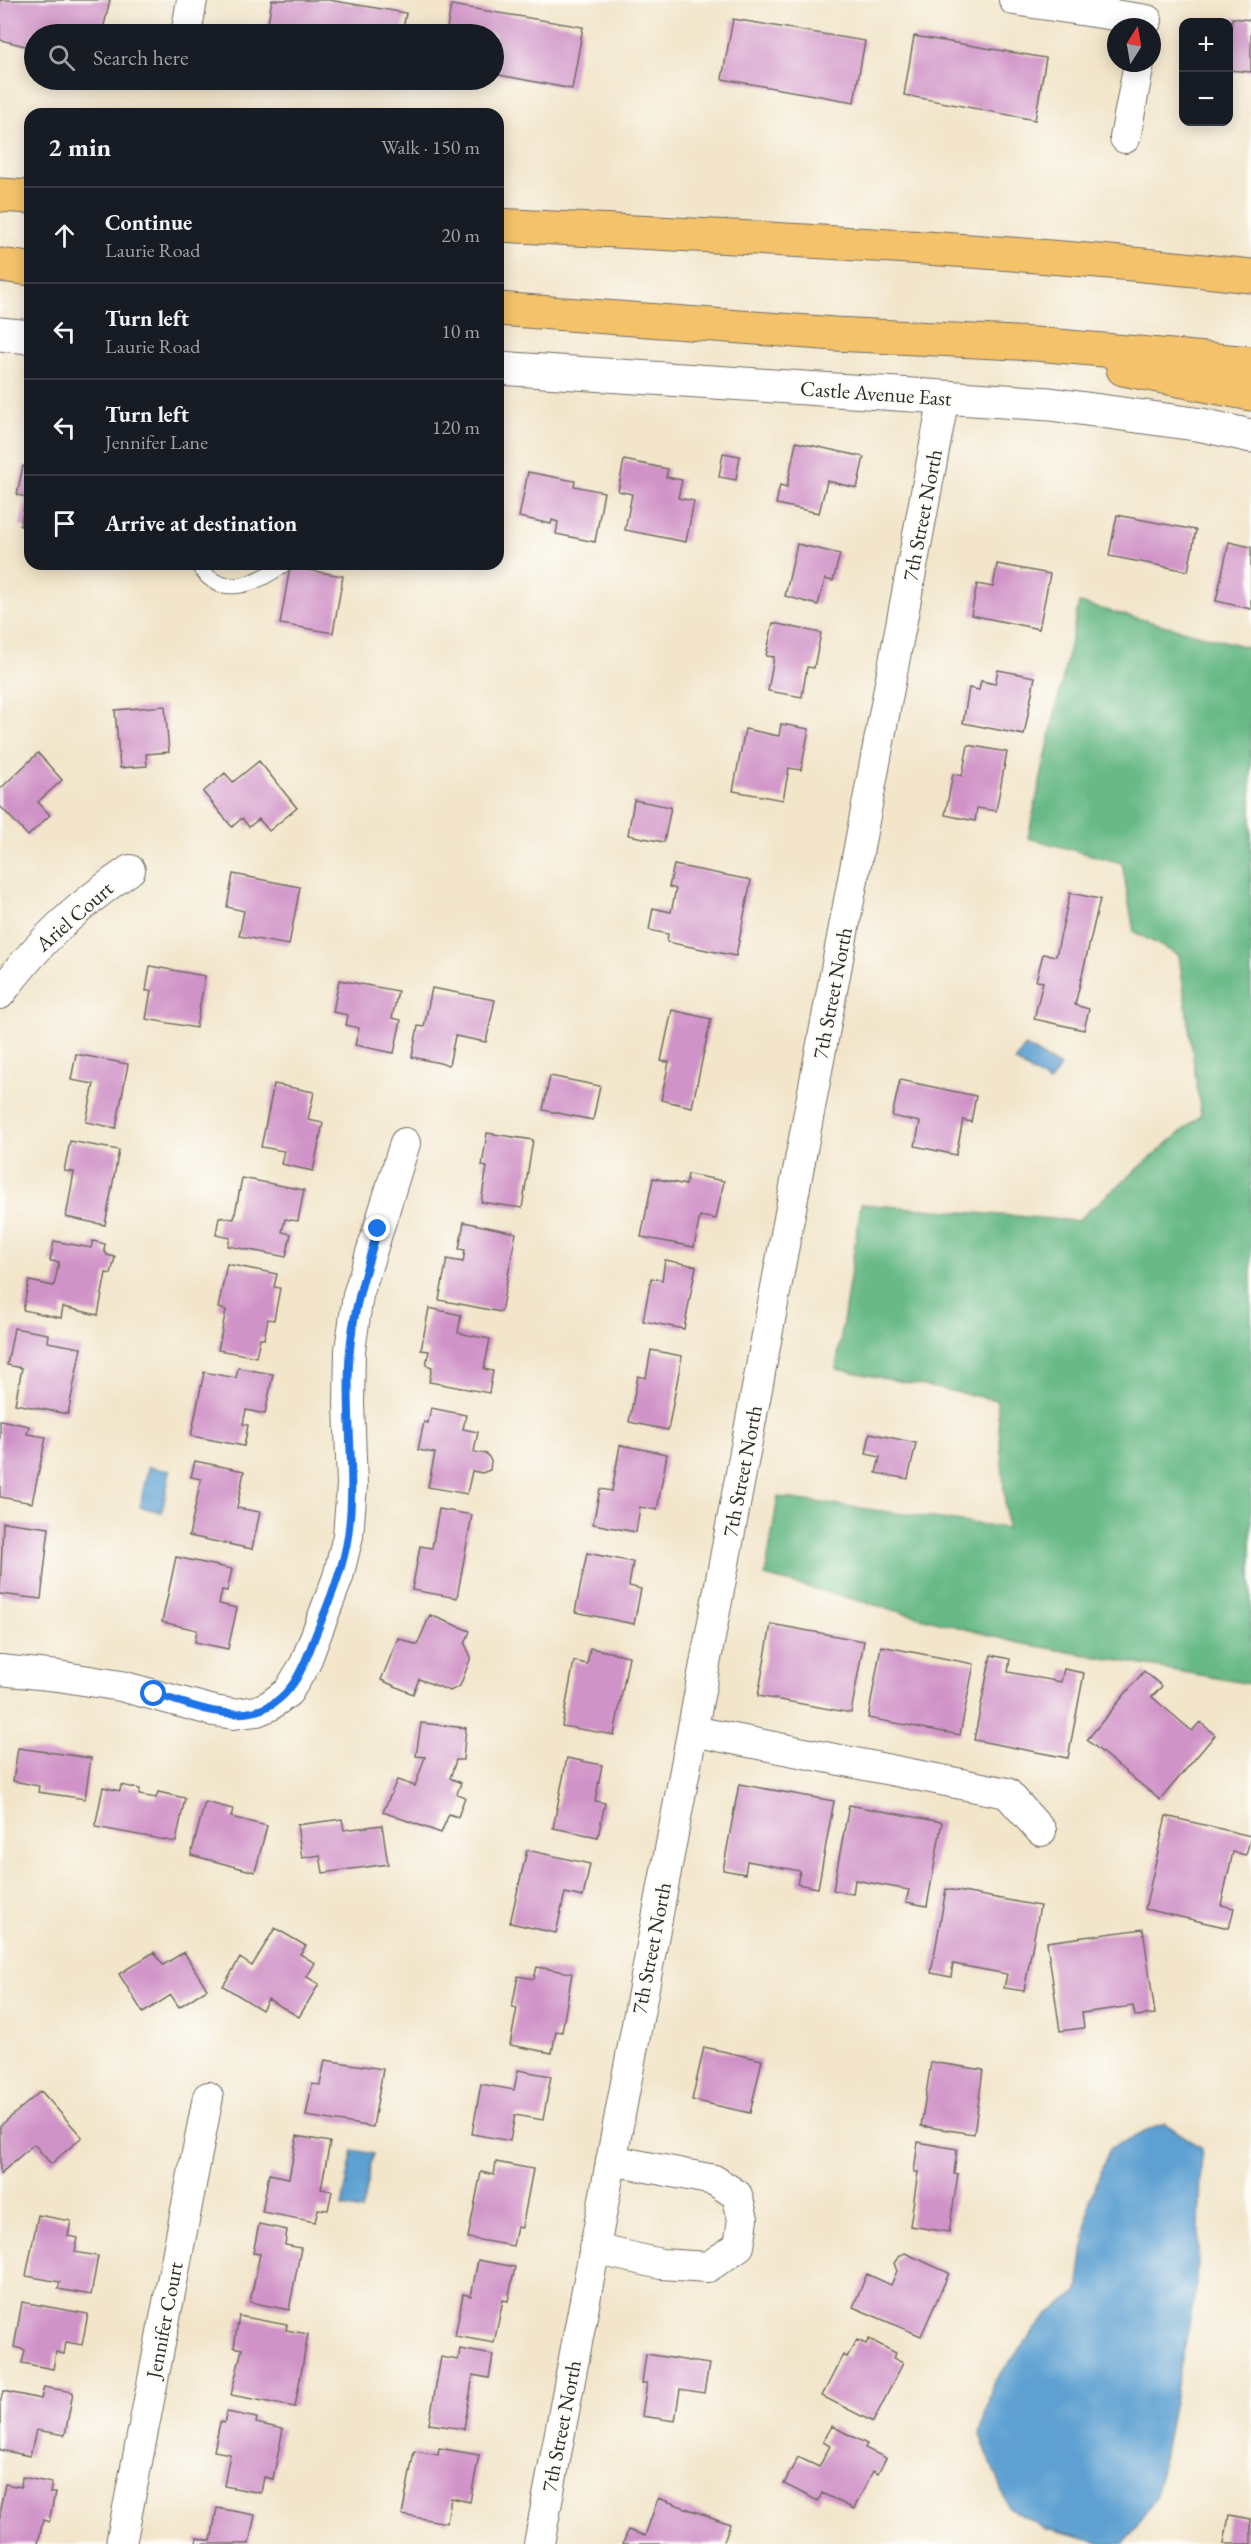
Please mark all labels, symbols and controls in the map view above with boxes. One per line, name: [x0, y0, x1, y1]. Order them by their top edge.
north arrow: [1107, 18, 1161, 72]
map controls: [1179, 18, 1233, 126]
button: +: [1179, 18, 1233, 72]
search box: [24, 24, 504, 90]
icon: search: [45, 41, 78, 74]
text: Search here: [93, 43, 188, 72]
button: −: [1179, 72, 1233, 126]
text: 2 min: [48, 130, 111, 164]
text: Walk · 150 m: [381, 134, 480, 160]
text: Continue: [105, 208, 192, 237]
icon: ahead: [48, 219, 81, 252]
text: 20 m: [441, 222, 480, 248]
text: Laurie Road: [105, 237, 200, 263]
text: Turn left: [105, 304, 189, 333]
icon: left: [48, 315, 81, 348]
text: 10 m: [441, 318, 480, 344]
text: Laurie Road: [105, 333, 200, 359]
street label: Castle Avenue East: [799, 374, 953, 412]
text: Turn left: [105, 400, 189, 429]
icon: left: [48, 411, 81, 444]
text: 120 m: [432, 414, 480, 440]
text: Jennifer Lane: [105, 429, 208, 455]
street label: 7th Street North: [896, 447, 948, 583]
icon: arrive: [48, 507, 81, 540]
text: Arrive at destination: [105, 509, 297, 538]
street label: Ariel Court: [29, 875, 119, 958]
street label: 7th Street North: [806, 925, 858, 1061]
route end: [364, 1215, 390, 1241]
street label: 7th Street North: [716, 1403, 768, 1539]
route start: [140, 1680, 166, 1706]
street label: 7th Street North: [625, 1880, 677, 2016]
street label: Jennifer Court: [139, 2259, 189, 2383]
street label: 7th Street North: [535, 2358, 587, 2494]

